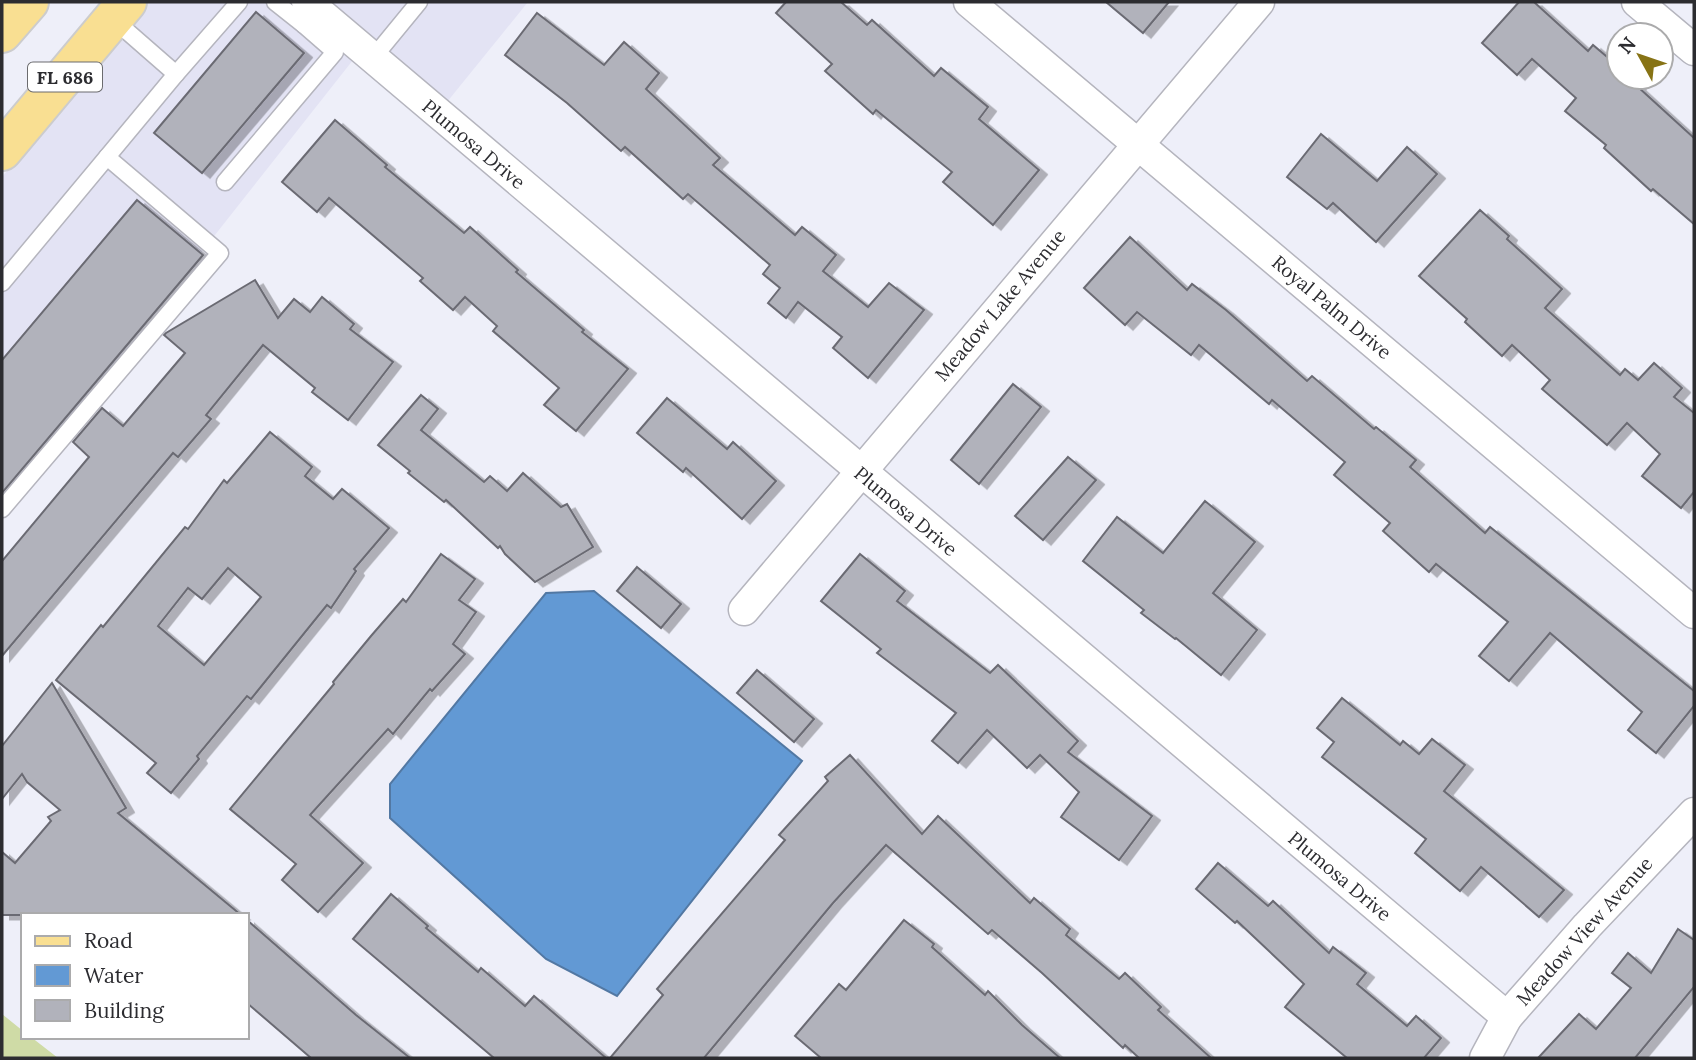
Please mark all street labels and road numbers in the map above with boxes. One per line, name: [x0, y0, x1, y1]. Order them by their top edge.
road number: FL 686: [28, 62, 102, 92]
street label: Plumosa Drive: [418, 94, 530, 194]
street label: Meadow Lake Avenue: [929, 224, 1071, 386]
street label: Royal Palm Drive: [1267, 250, 1397, 364]
street label: Plumosa Drive: [850, 461, 962, 561]
street label: Plumosa Drive: [1284, 826, 1396, 926]
street label: Meadow View Avenue: [1511, 852, 1657, 1010]

